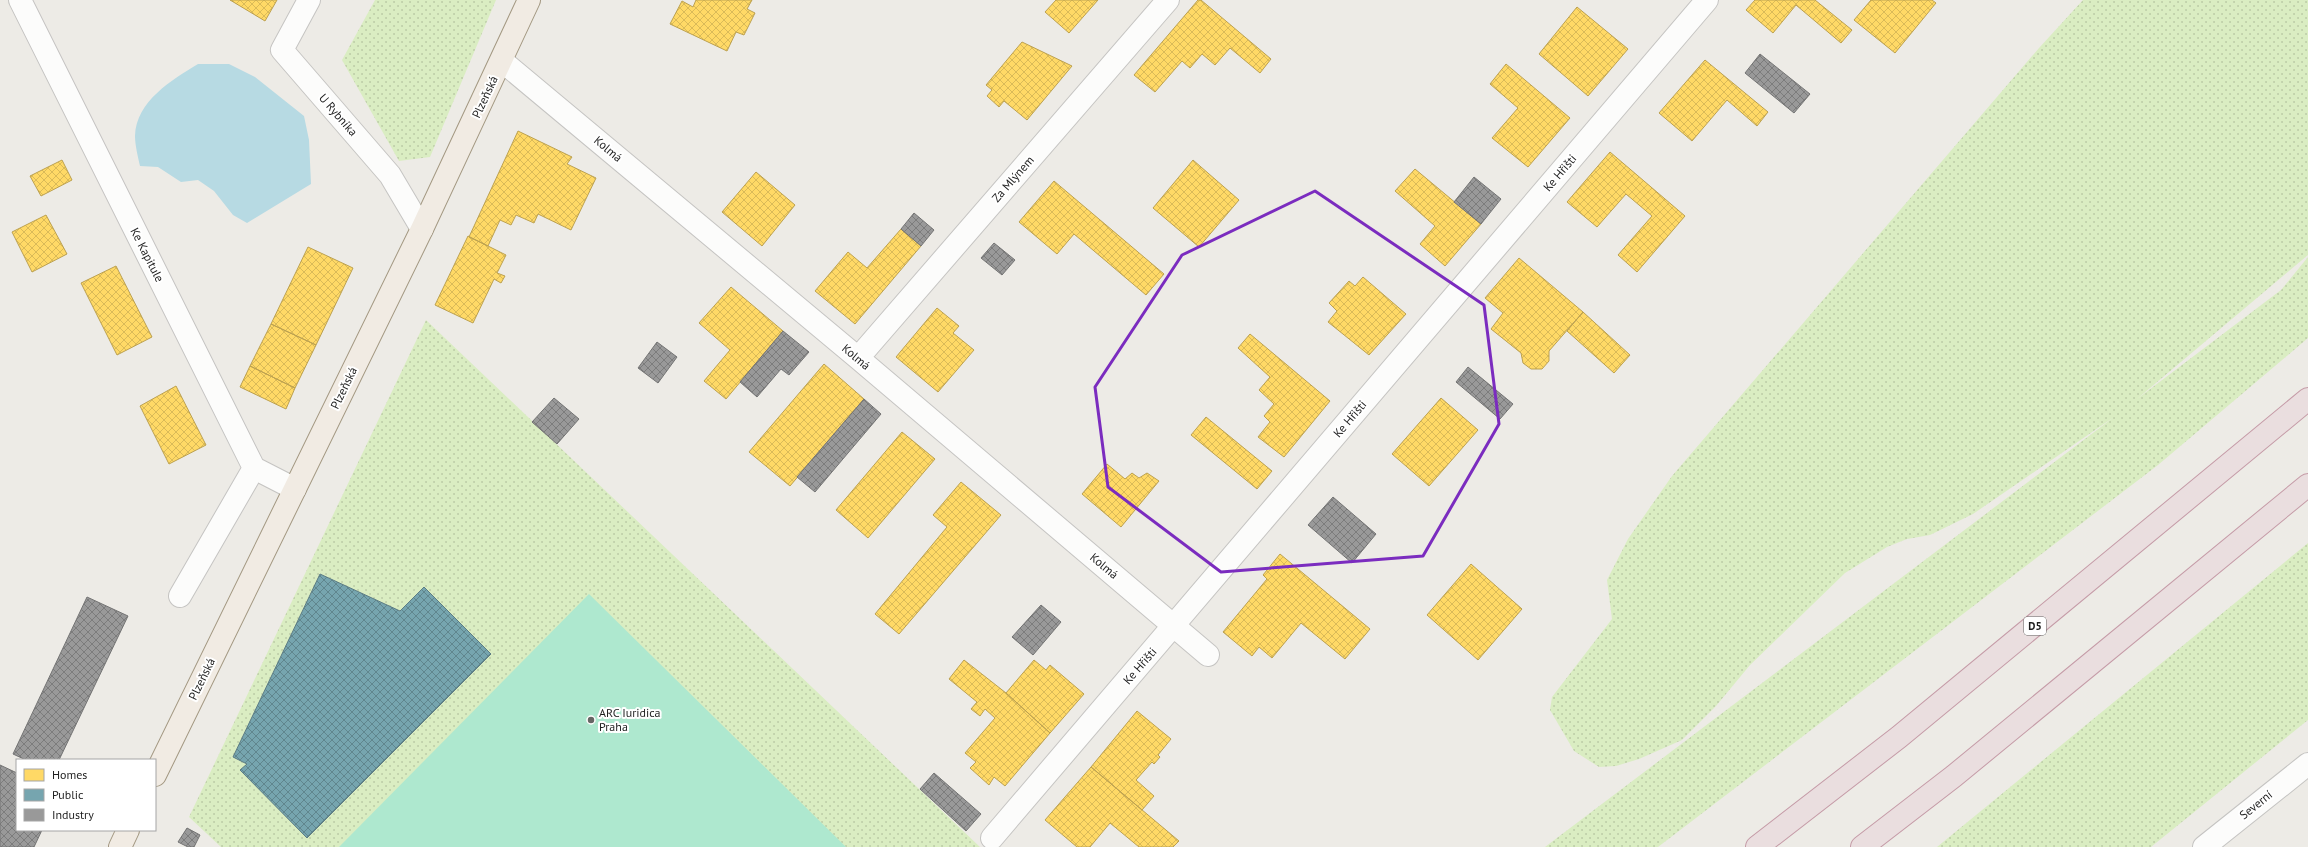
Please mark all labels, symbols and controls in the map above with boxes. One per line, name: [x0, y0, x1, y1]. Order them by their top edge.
street label: Plzeňská: [468, 73, 501, 120]
street label: U Rybníka: [316, 90, 361, 139]
street label: Kolmá: [591, 132, 626, 165]
street label: Ke Hřišti: [1540, 151, 1579, 194]
street label: Za Mlýnem: [988, 152, 1037, 205]
street label: Ke Kapitule: [127, 225, 167, 284]
street label: Kolmá: [839, 340, 874, 373]
street label: Plzeňská: [327, 364, 360, 411]
street label: Ke Hřišti: [1330, 397, 1369, 440]
street label: Kolmá: [1087, 549, 1122, 582]
road number: D5: [2024, 617, 2046, 635]
street label: Ke Hřišti: [1120, 644, 1160, 687]
street label: Plzeňská: [185, 655, 218, 702]
place label: ARC Iuridica Praha: [599, 705, 661, 734]
marker: ARC Iuridica Praha: [586, 715, 596, 725]
legend: [16, 759, 156, 831]
text: Homes: [52, 767, 87, 782]
text: Public: [52, 787, 84, 802]
street label: Severní: [2236, 787, 2275, 822]
text: Industry: [52, 807, 94, 822]

